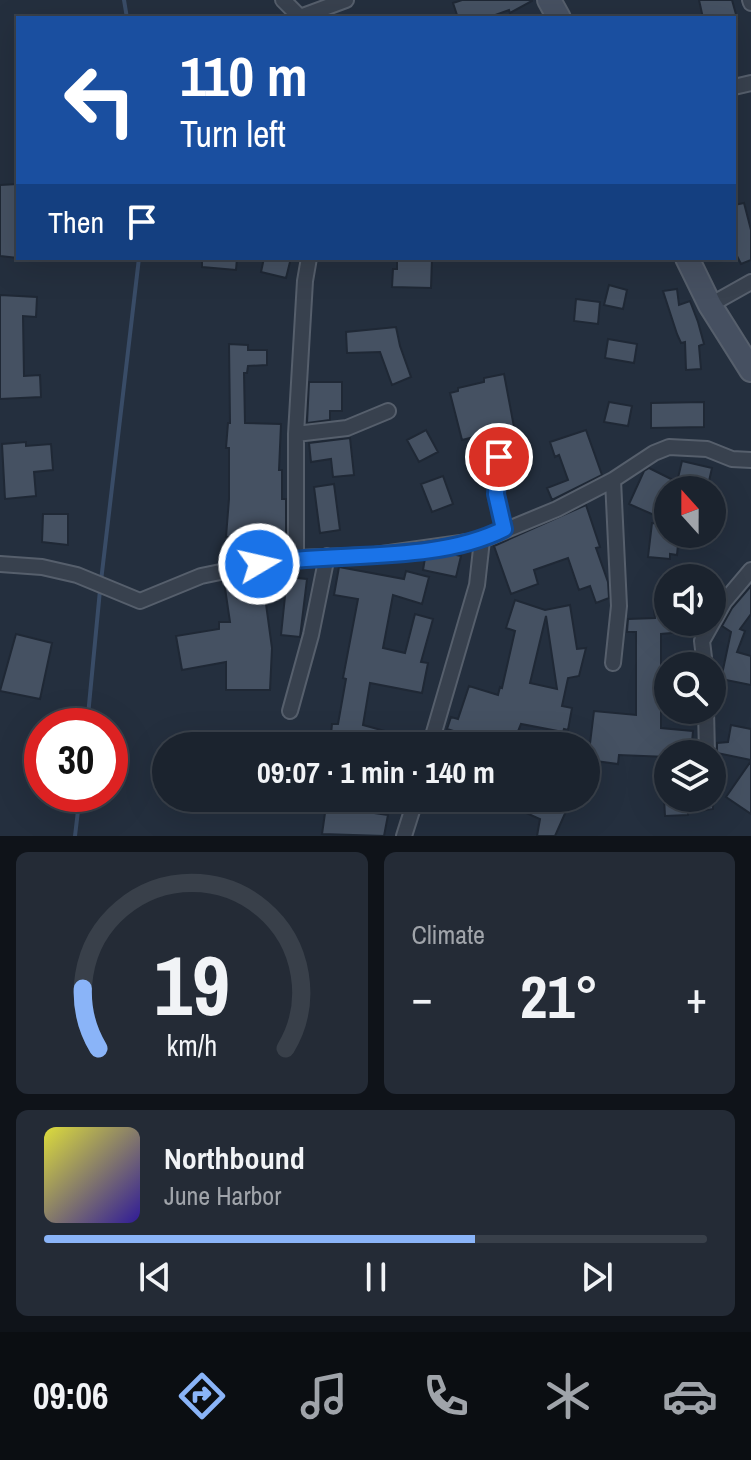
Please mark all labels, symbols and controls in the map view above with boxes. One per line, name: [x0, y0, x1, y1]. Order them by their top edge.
text: 110 m: [180, 38, 308, 113]
icon: left: [48, 48, 152, 152]
text: Turn left: [180, 110, 286, 158]
icon: arrive: [120, 200, 164, 244]
text: Then: [48, 202, 104, 242]
pin: [465, 423, 533, 491]
icon: arrive: [477, 435, 521, 479]
north arrow: [654, 476, 726, 548]
map controls: [654, 476, 726, 812]
position arrow: [217, 522, 301, 606]
button: sound: [654, 564, 726, 636]
button: search: [654, 652, 726, 724]
speed limit sign: 30: [24, 708, 128, 812]
button: layers: [654, 740, 726, 812]
text: 09:07 · 1 min · 140 m: [257, 752, 495, 792]
text: Climate: [412, 917, 485, 952]
text: 19: [154, 929, 230, 1041]
text: 21°: [520, 956, 599, 1037]
text: −: [412, 967, 433, 1027]
text: +: [686, 967, 707, 1027]
text: km/h: [166, 1026, 217, 1065]
text: Northbound: [164, 1138, 305, 1178]
text: June Harbor: [164, 1178, 281, 1213]
icon: previous: [133, 1255, 177, 1299]
icon: pause: [354, 1255, 398, 1299]
icon: next: [575, 1255, 619, 1299]
icon: directions: [174, 1368, 230, 1424]
icon: music: [296, 1368, 352, 1424]
icon: phone: [418, 1368, 474, 1424]
icon: climate: [540, 1368, 596, 1424]
icon: car: [662, 1368, 718, 1424]
text: 09:06: [33, 1372, 108, 1420]

